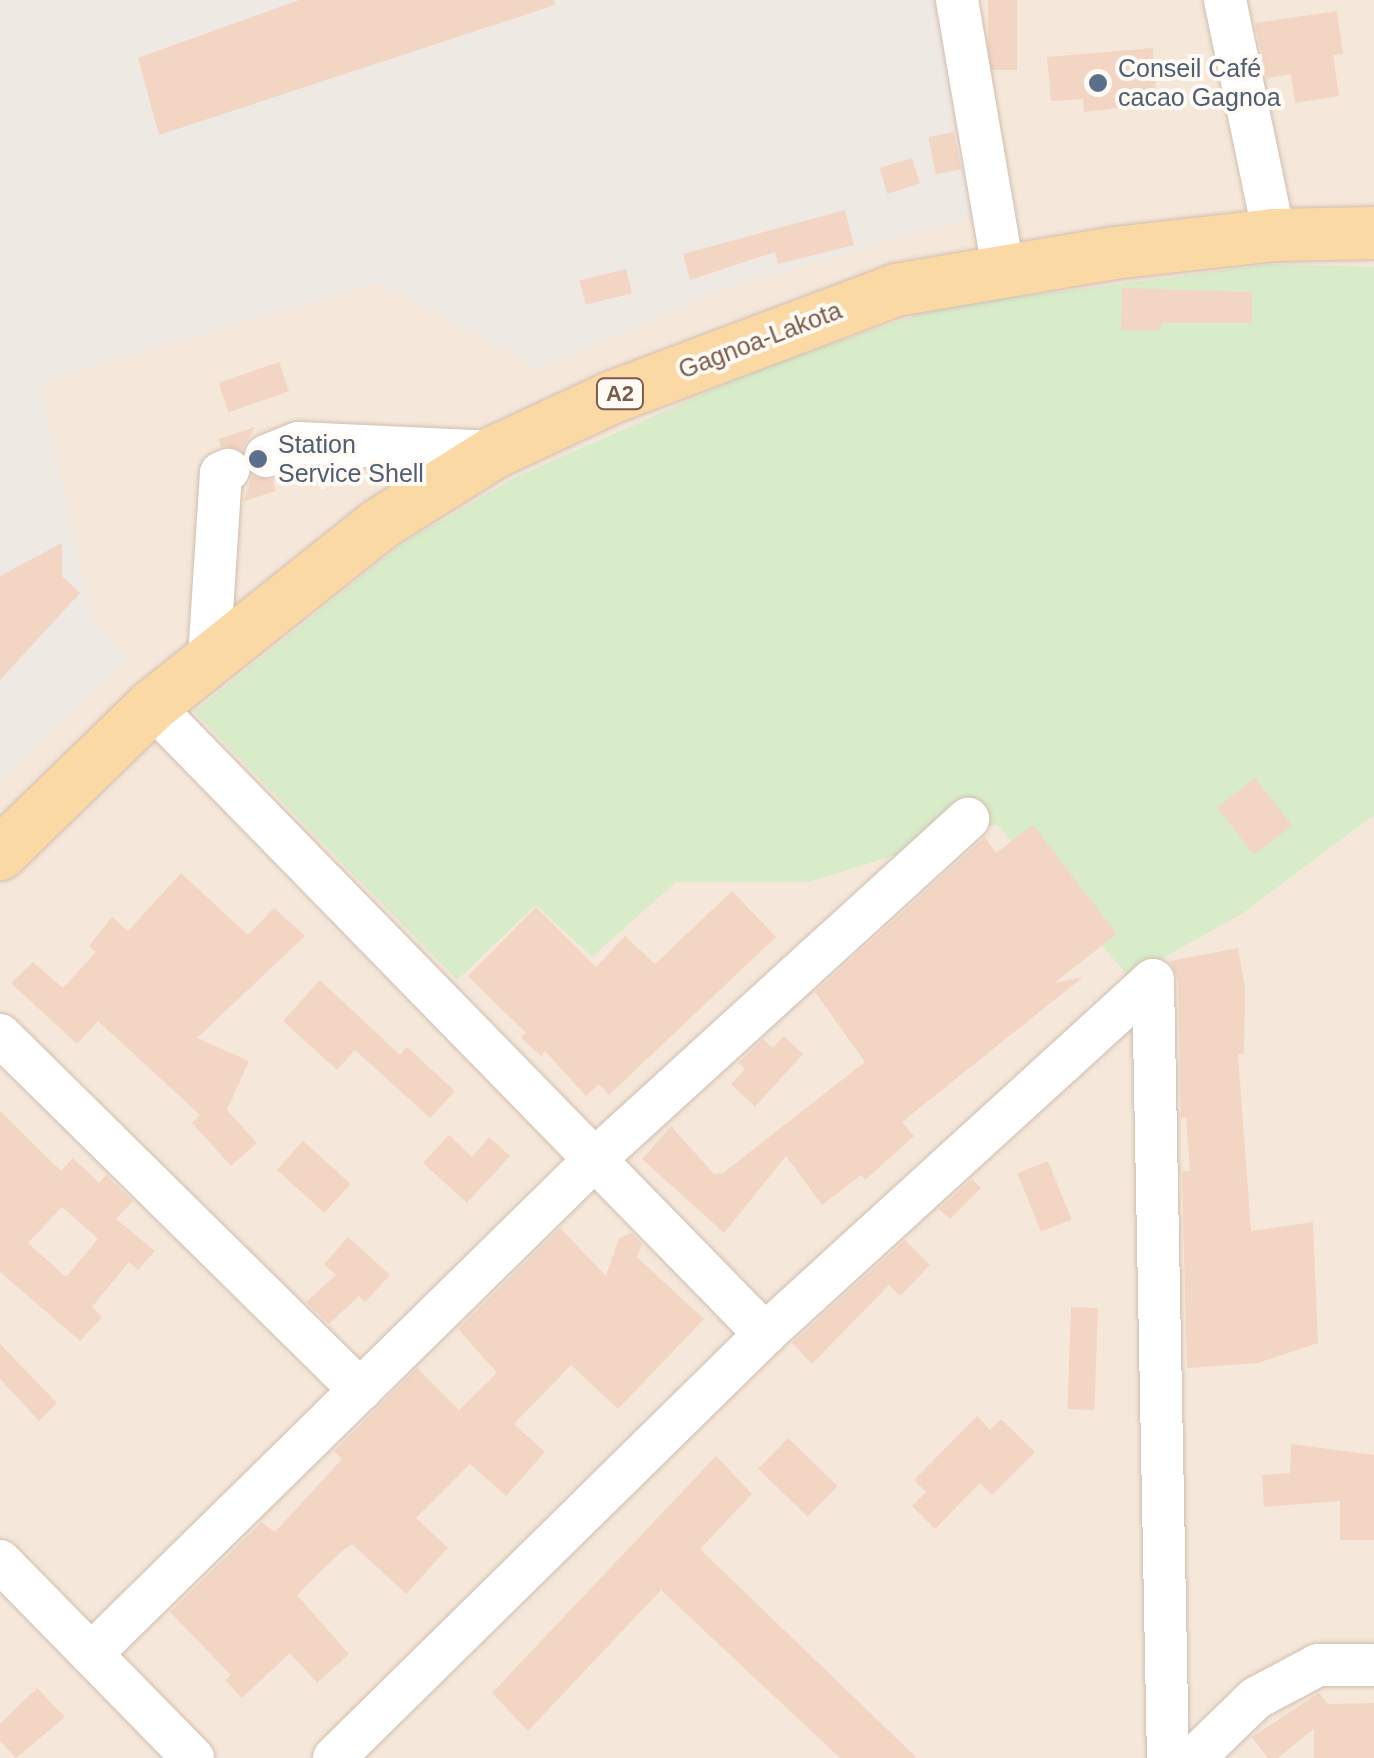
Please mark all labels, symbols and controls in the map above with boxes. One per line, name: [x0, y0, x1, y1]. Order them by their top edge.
place label: Conseil Café cacao Gagnoa: [1118, 54, 1281, 113]
marker: Conseil Café cacao Gagnoa: [1087, 72, 1109, 94]
street label: Gagnoa-Lakota: [674, 295, 846, 385]
road number: A2: [595, 377, 645, 411]
place label: Station Service Shell: [278, 430, 424, 489]
marker: Station Service Shell: [247, 448, 269, 470]

